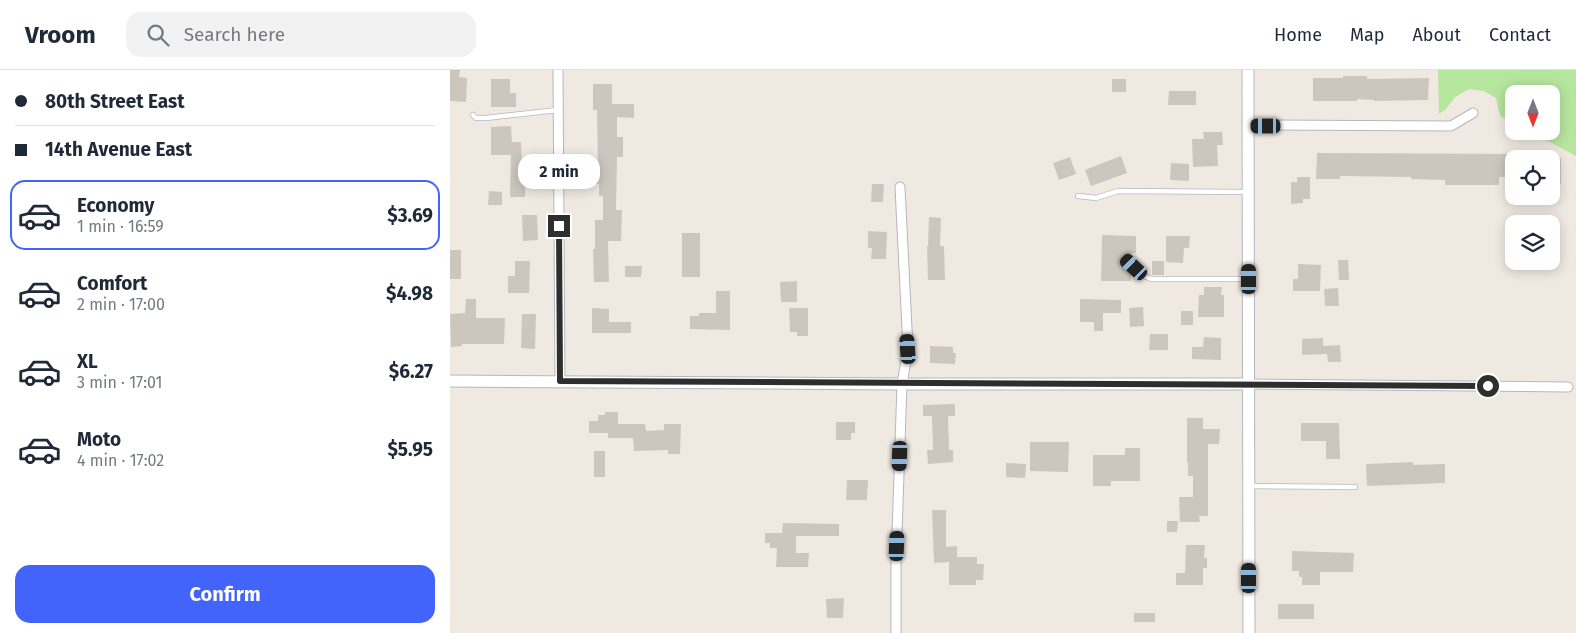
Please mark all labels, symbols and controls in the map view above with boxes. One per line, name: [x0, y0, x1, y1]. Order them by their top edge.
search box: [126, 12, 476, 57]
text: Vroom: [25, 21, 96, 49]
icon: search: [144, 21, 172, 49]
text: Search here: [184, 23, 285, 46]
text: Home: [1274, 24, 1322, 46]
text: Map: [1350, 24, 1384, 46]
text: About: [1412, 24, 1461, 46]
text: Contact: [1489, 24, 1551, 46]
north arrow: [1505, 85, 1560, 140]
map controls: [1505, 85, 1560, 270]
text: 80th Street East: [45, 90, 185, 113]
car: [1251, 119, 1281, 134]
text: 14th Avenue East: [45, 138, 192, 161]
button: locate: [1505, 150, 1560, 205]
callout: 2 min: [518, 154, 600, 188]
text: 2 min: [539, 162, 579, 181]
icon: car: [17, 193, 62, 238]
text: Economy: [77, 194, 154, 217]
text: $3.69: [387, 204, 433, 227]
route end: [548, 215, 570, 237]
button: layers: [1505, 215, 1560, 270]
text: 1 min · 16:59: [77, 217, 164, 236]
car: [1117, 251, 1150, 283]
car: [1241, 264, 1256, 294]
icon: car: [17, 271, 62, 316]
text: Comfort: [77, 272, 147, 295]
text: $4.98: [386, 282, 433, 305]
text: 2 min · 17:00: [77, 295, 165, 314]
car: [899, 334, 916, 364]
icon: car: [17, 349, 62, 394]
text: XL: [77, 350, 98, 373]
text: $6.27: [389, 360, 433, 383]
text: 3 min · 17:01: [77, 373, 162, 392]
route start: [1477, 375, 1499, 397]
icon: car: [17, 427, 62, 472]
text: Moto: [77, 428, 121, 451]
text: $5.95: [387, 438, 433, 461]
car: [891, 441, 908, 471]
text: 4 min · 17:02: [77, 451, 164, 470]
car: [888, 531, 905, 561]
car: [1241, 563, 1256, 593]
button: Confirm: [15, 565, 435, 623]

